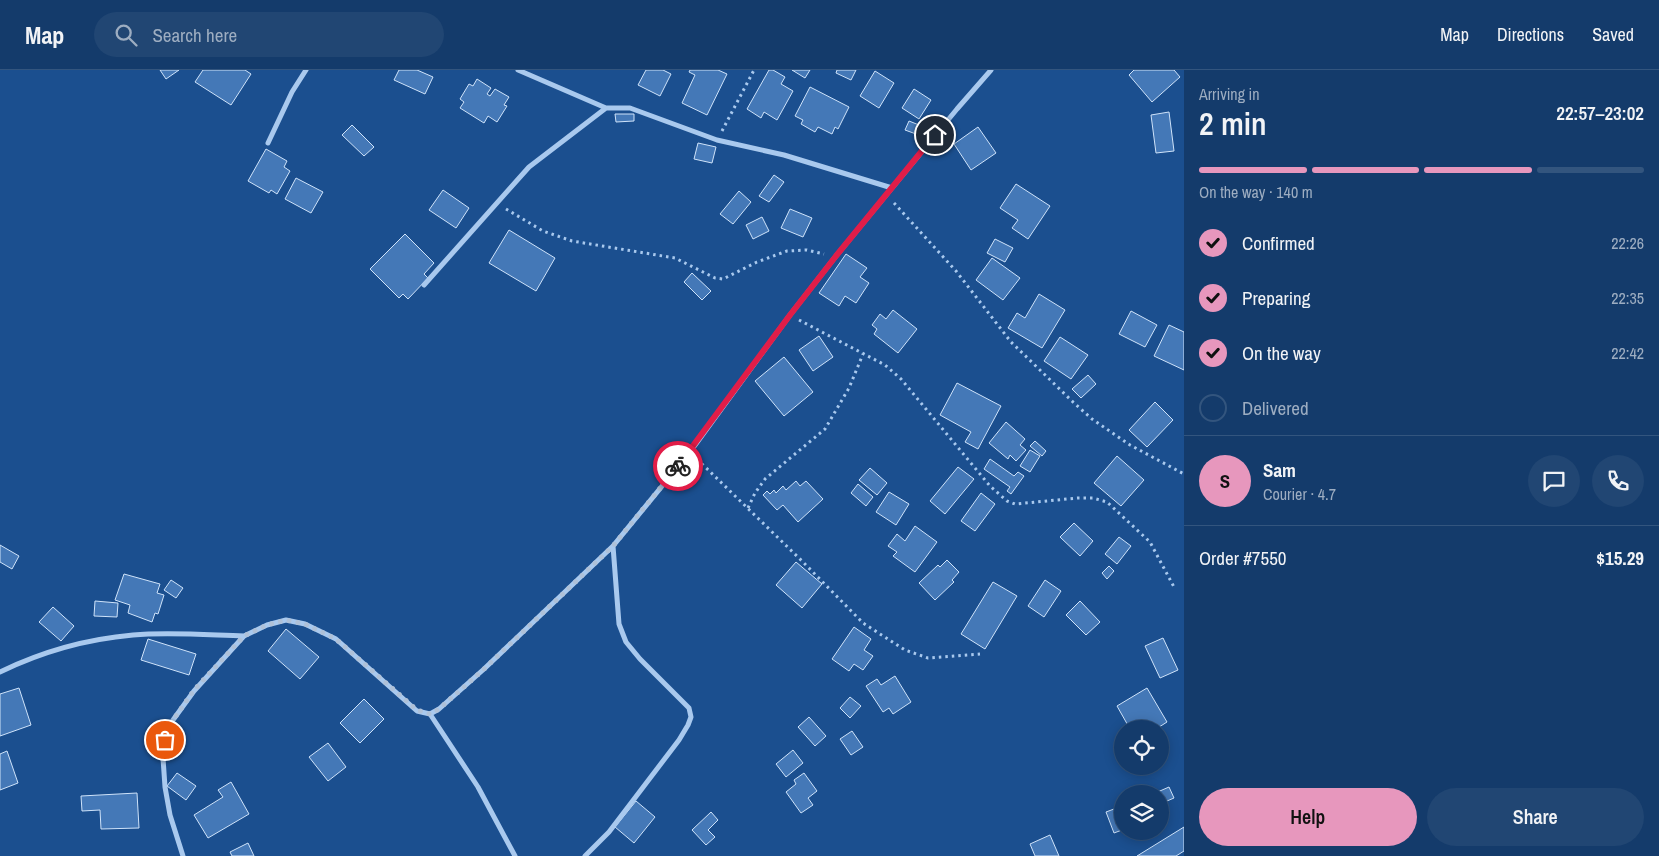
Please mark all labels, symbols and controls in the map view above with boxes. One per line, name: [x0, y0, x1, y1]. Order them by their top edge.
search box: [94, 12, 444, 57]
text: Map: [25, 19, 64, 51]
icon: search: [112, 21, 140, 49]
text: Search here: [152, 22, 237, 48]
text: Map: [1440, 22, 1469, 47]
text: Directions: [1497, 22, 1564, 47]
text: Saved: [1592, 22, 1634, 47]
text: Arriving in: [1199, 83, 1260, 105]
text: 22:57–23:02: [1556, 100, 1644, 126]
text: 2 min: [1199, 102, 1267, 145]
pin: [914, 114, 956, 156]
icon: home: [921, 121, 949, 149]
text: On the way · 140 m: [1199, 181, 1313, 203]
icon: check: [1199, 229, 1227, 257]
text: Confirmed: [1242, 230, 1315, 256]
text: 22:26: [1611, 232, 1644, 254]
icon: check: [1199, 284, 1227, 312]
text: Preparing: [1242, 285, 1310, 311]
text: 22:35: [1611, 287, 1644, 309]
icon: check: [1199, 339, 1227, 367]
text: On the way: [1242, 340, 1321, 366]
text: 22:42: [1611, 342, 1644, 364]
text: Delivered: [1242, 395, 1309, 421]
courier: [653, 441, 703, 491]
icon: bike: [664, 452, 692, 480]
button: chat: [1528, 455, 1580, 507]
button: phone: [1592, 455, 1644, 507]
text: Sam: [1263, 457, 1296, 483]
text: S: [1220, 468, 1230, 494]
text: Courier · 4.7: [1263, 483, 1336, 505]
text: Order #7550: [1199, 545, 1286, 571]
text: $15.29: [1596, 545, 1644, 571]
pin: [144, 719, 186, 761]
map controls: [1114, 720, 1169, 840]
button: locate: [1114, 720, 1169, 775]
icon: bag: [151, 726, 179, 754]
button: layers: [1114, 785, 1169, 840]
button: Help: [1199, 788, 1417, 846]
button: Share: [1427, 788, 1644, 846]

